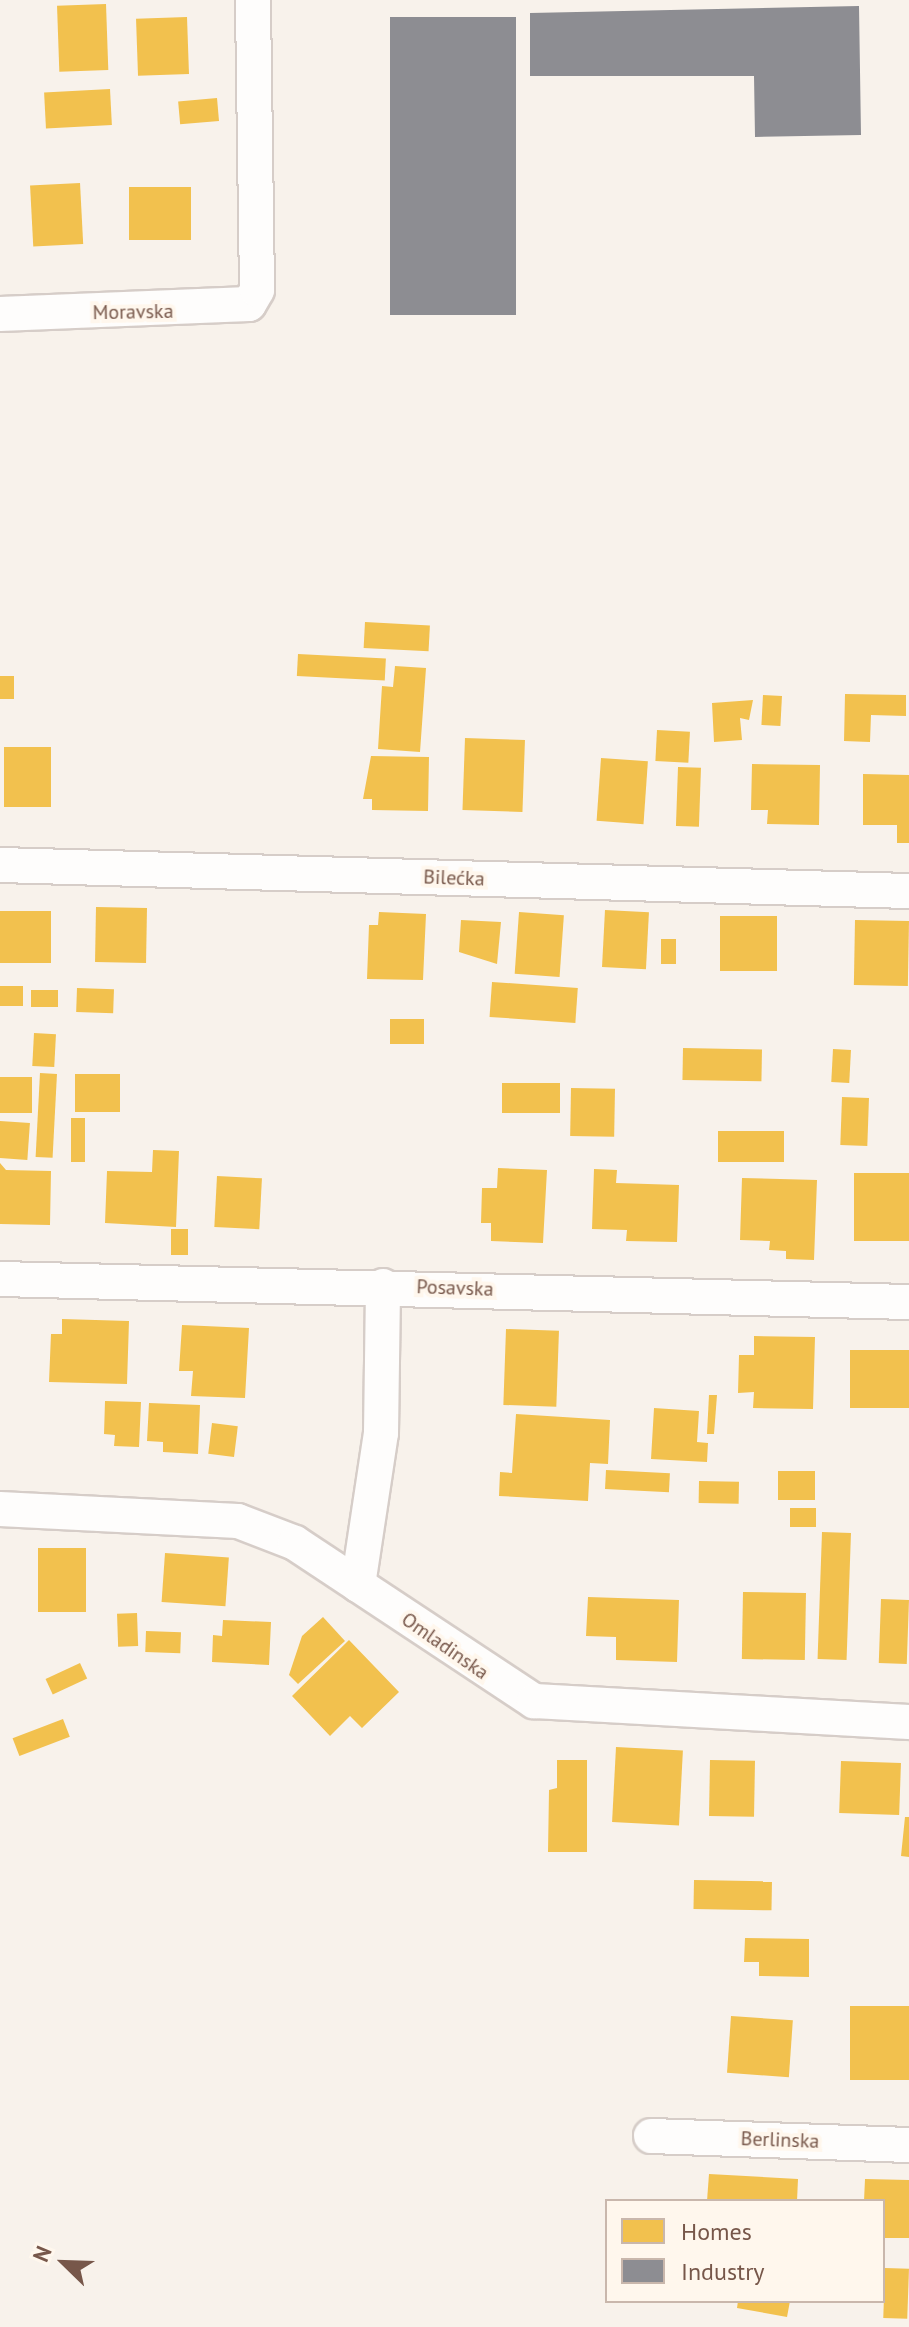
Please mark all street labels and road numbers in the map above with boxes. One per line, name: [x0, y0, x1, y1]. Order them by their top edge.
street label: Moravska: [92, 299, 174, 325]
street label: Bilećka: [423, 865, 485, 891]
street label: Posavska: [416, 1275, 494, 1301]
street label: Omladinska: [397, 1607, 493, 1685]
street label: Berlinska: [740, 2127, 820, 2153]

